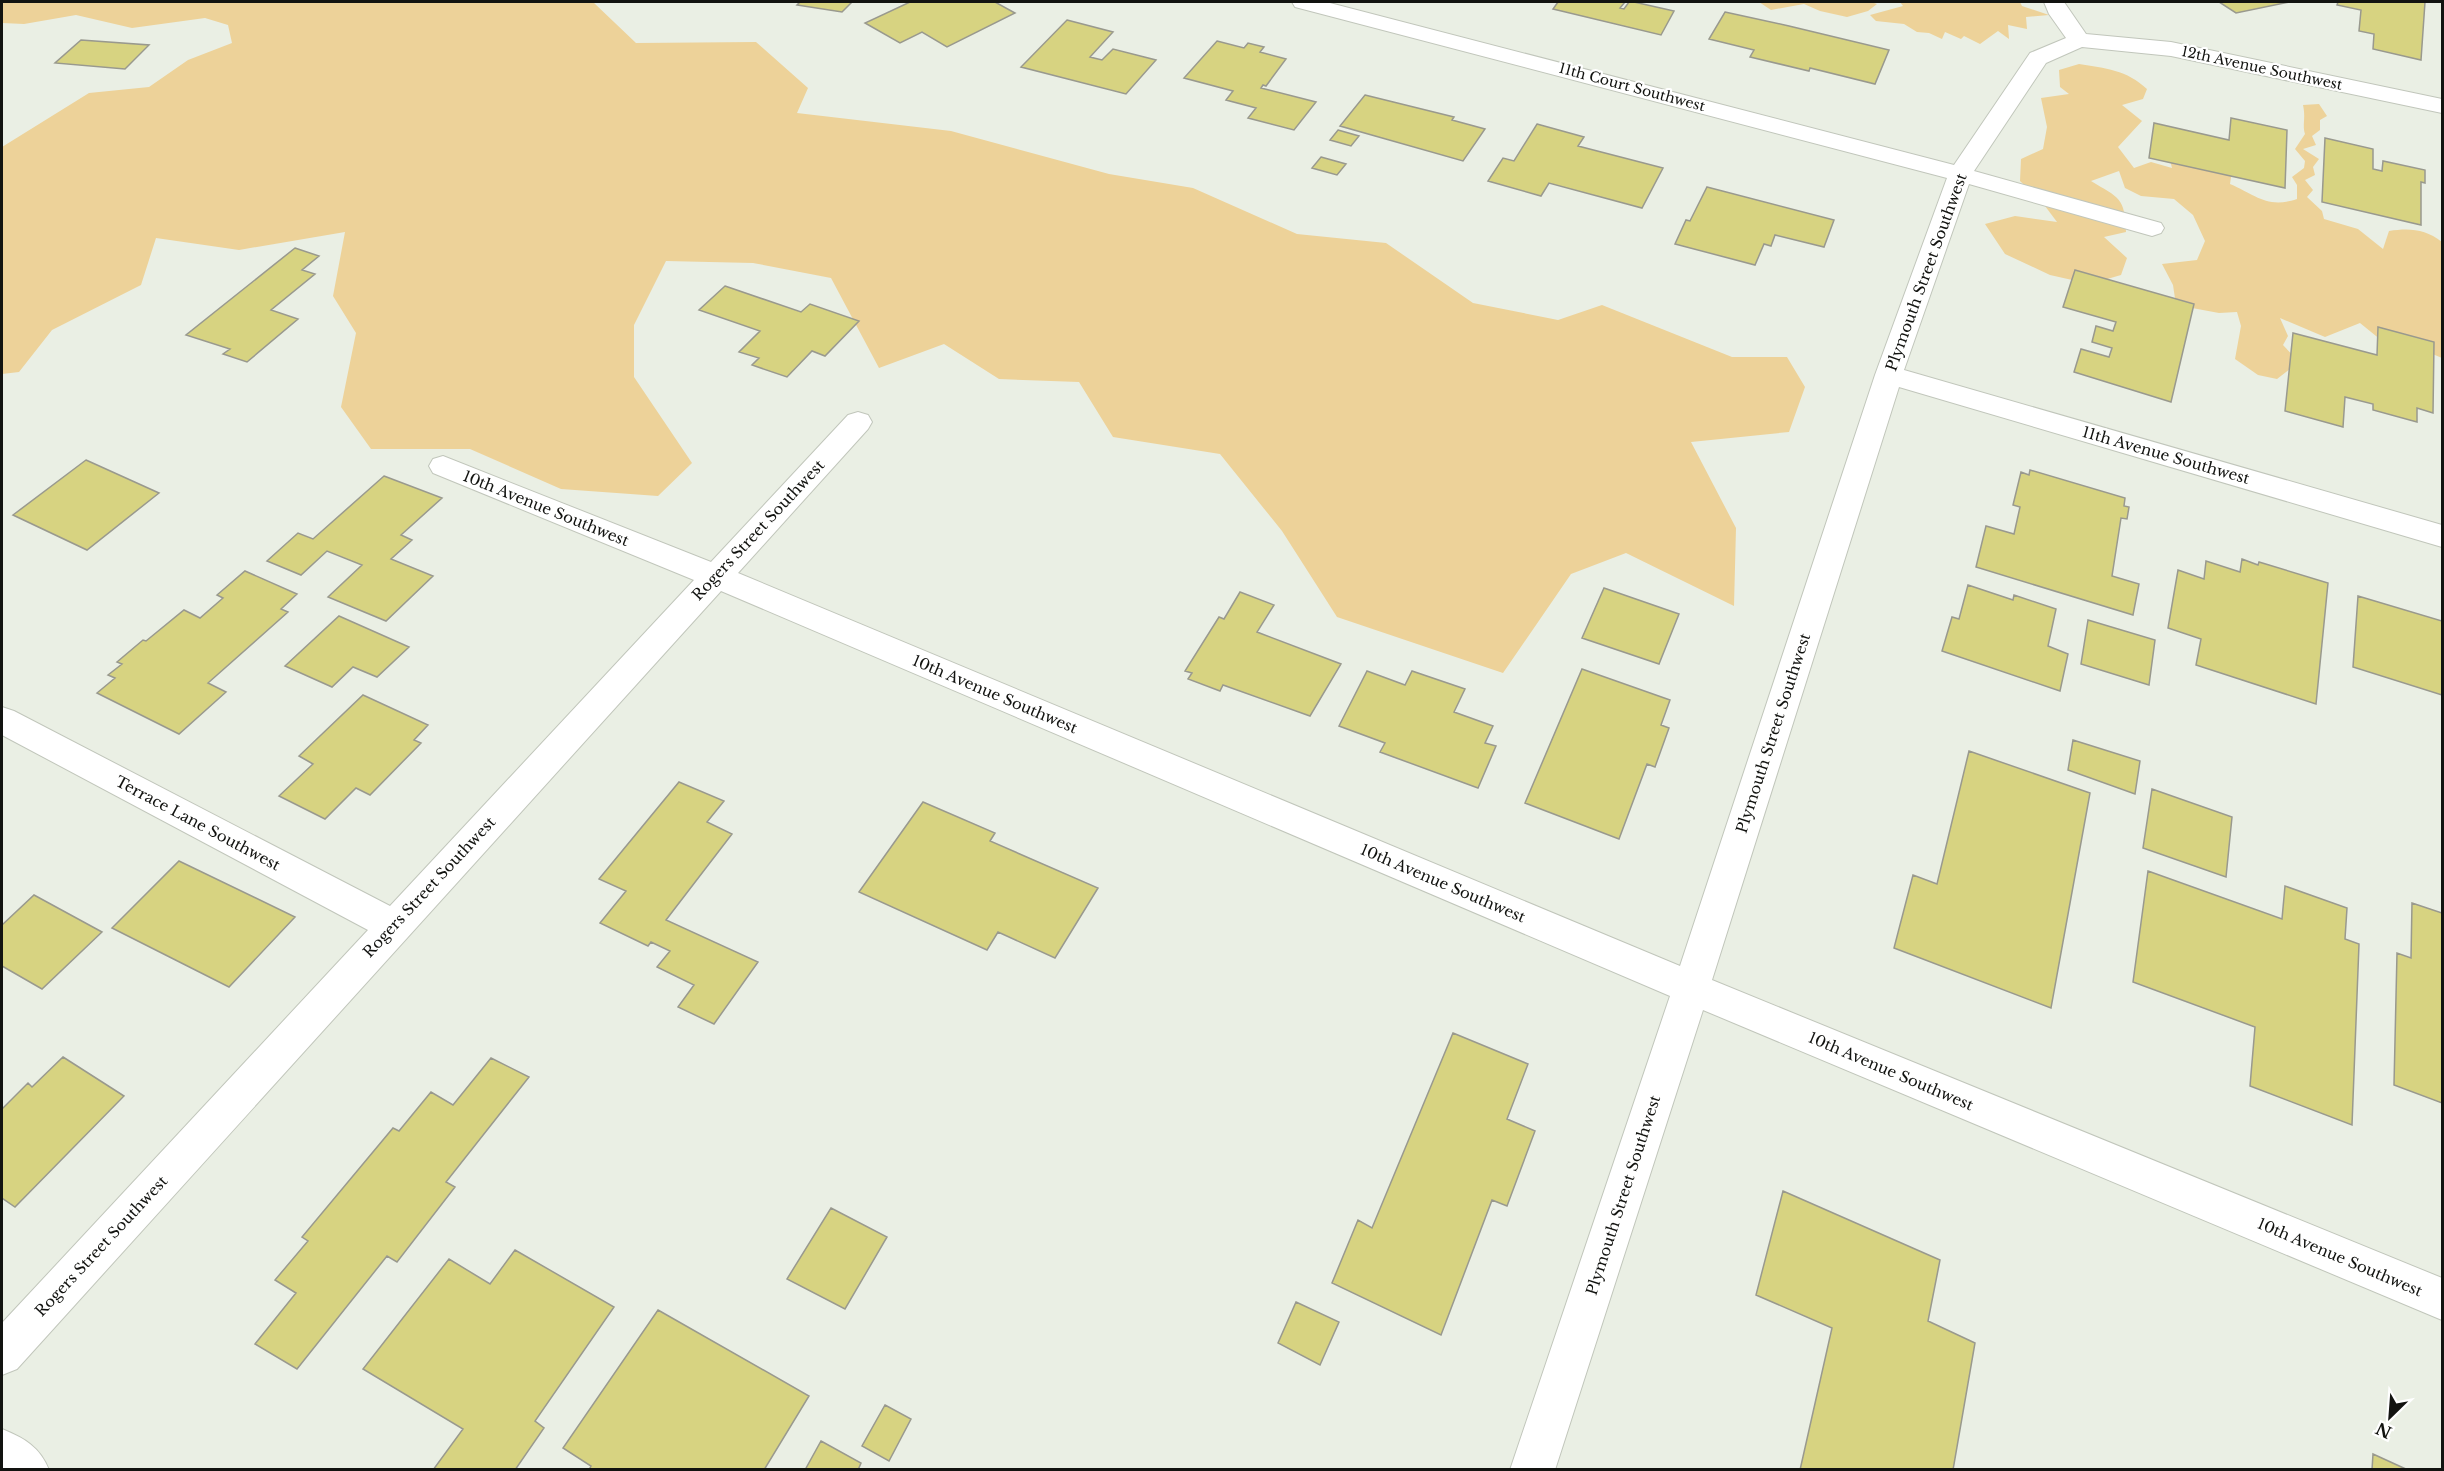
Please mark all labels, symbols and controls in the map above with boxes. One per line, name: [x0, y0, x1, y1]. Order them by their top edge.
street label: 12th Avenue Southwest: [2180, 42, 2345, 94]
street label: 11th Court Southwest: [1557, 59, 1708, 115]
street label: Plymouth Street Southwest: [1881, 170, 1971, 374]
street label: 11th Avenue Southwest: [2080, 422, 2252, 488]
street label: Rogers Street Southwest: [688, 455, 828, 604]
street label: 10th Avenue Southwest: [460, 466, 632, 550]
street label: Plymouth Street Southwest: [1732, 630, 1814, 835]
street label: 10th Avenue Southwest: [910, 651, 1081, 738]
street label: Terrace Lane Southwest: [112, 771, 284, 875]
street label: Rogers Street Southwest: [359, 812, 499, 961]
street label: 10th Avenue Southwest: [1358, 840, 1529, 927]
street label: 10th Avenue Southwest: [1806, 1028, 1977, 1115]
street label: Plymouth Street Southwest: [1582, 1092, 1664, 1297]
street label: Rogers Street Southwest: [31, 1171, 171, 1320]
street label: 10th Avenue Southwest: [2255, 1214, 2426, 1301]
north arrow: [2360, 1387, 2420, 1447]
text: N: [2373, 1418, 2395, 1443]

